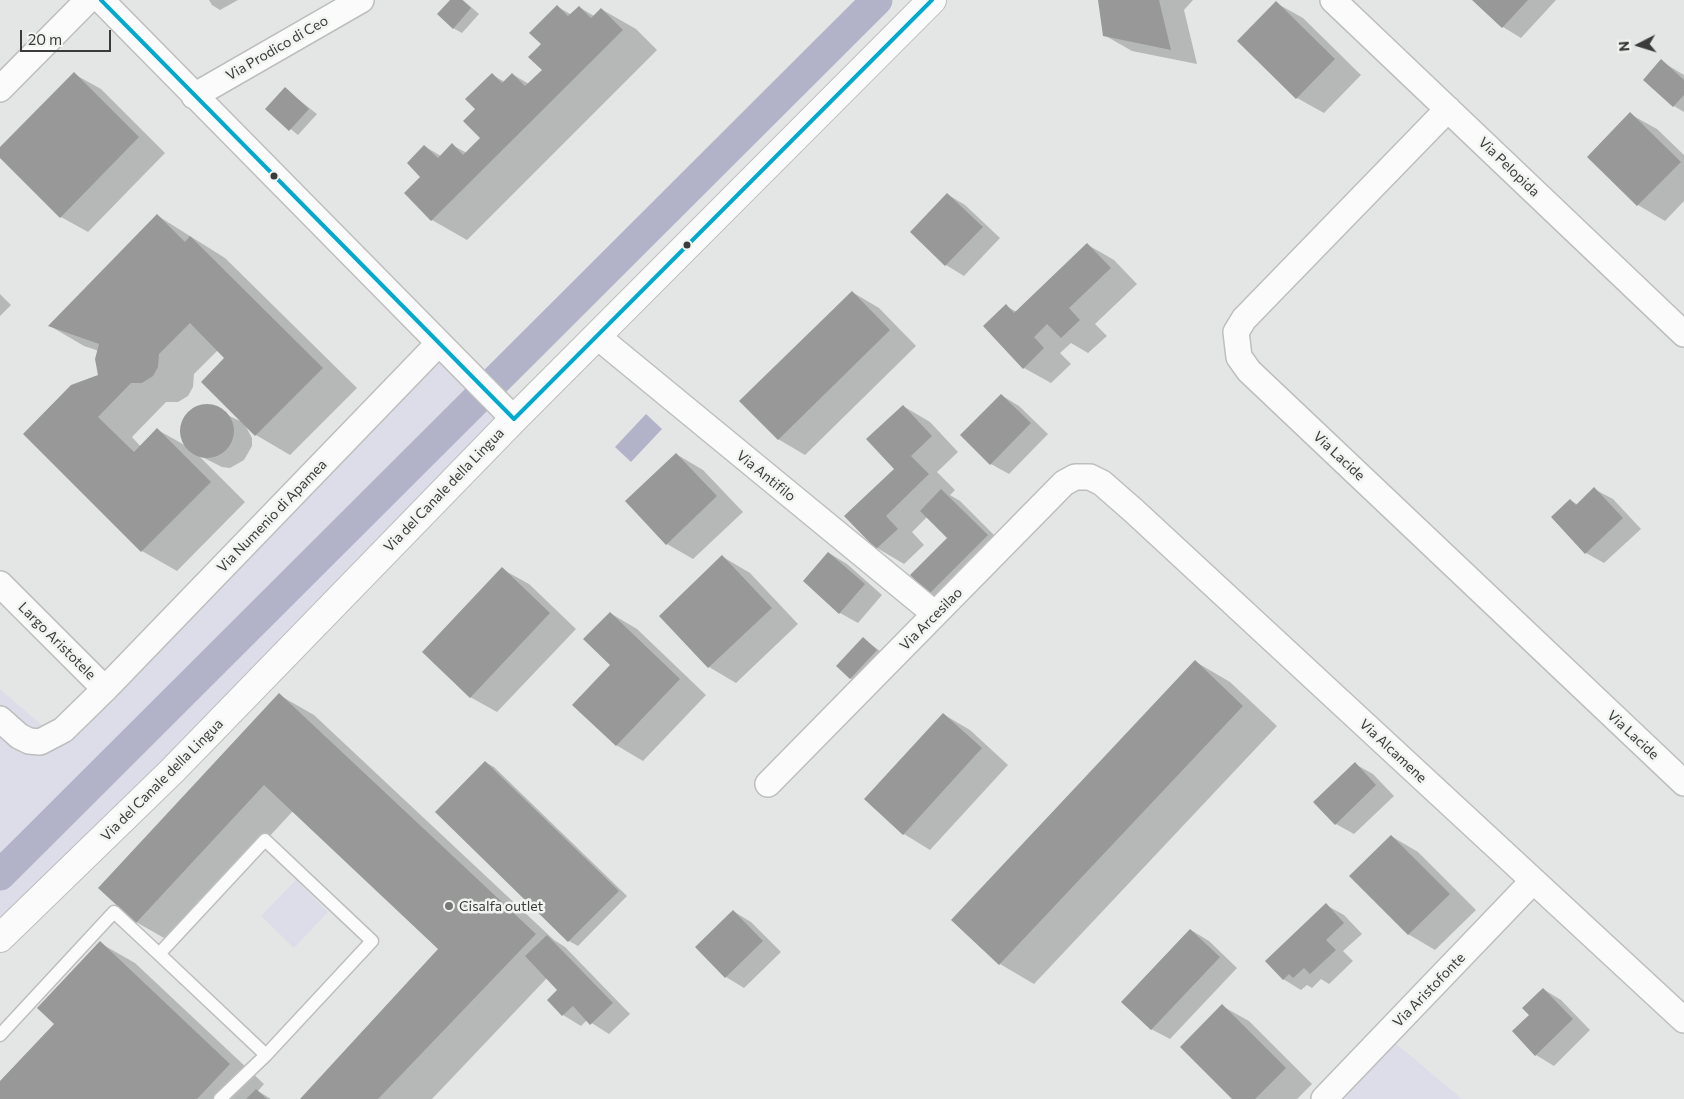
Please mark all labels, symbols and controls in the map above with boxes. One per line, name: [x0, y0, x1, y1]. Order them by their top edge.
street label: Via Prodico di Ceo: [223, 12, 331, 84]
scale bar: [22, 20, 114, 52]
north arrow: [1614, 20, 1664, 70]
text: 20 m: [28, 30, 62, 48]
text: N: [1615, 40, 1632, 52]
street label: Via Pelopida: [1475, 134, 1543, 200]
unlabelled marker: [269, 171, 279, 181]
unlabelled marker: [682, 240, 692, 250]
street label: Via del Canale della Lingua: [380, 425, 508, 555]
street label: Via Lacide: [1310, 428, 1368, 484]
street label: Via Antifilo: [733, 447, 799, 505]
street label: Via Numenio di Apamea: [214, 456, 330, 576]
street label: Via Arcesilao: [896, 584, 966, 654]
street label: Largo Aristotele: [15, 599, 99, 683]
street label: Via Lacide: [1604, 707, 1662, 763]
street label: Via del Canale della Lingua: [97, 715, 227, 845]
street label: Via Alcamene: [1356, 716, 1430, 786]
place label: Cisalfa outlet: [459, 898, 543, 914]
marker: Cisalfa outlet: [443, 900, 455, 912]
street label: Via Aristofonte: [1389, 949, 1469, 1031]

